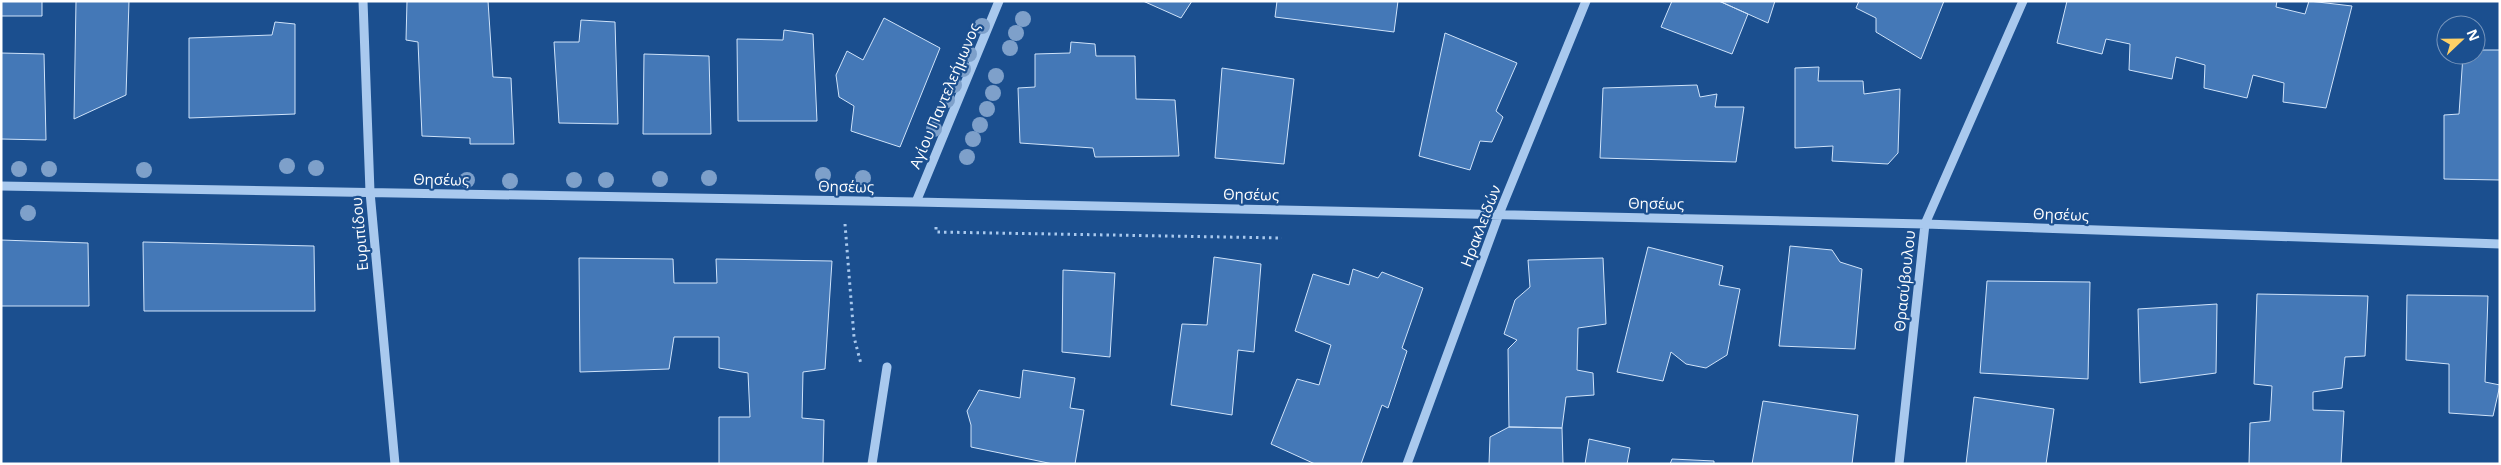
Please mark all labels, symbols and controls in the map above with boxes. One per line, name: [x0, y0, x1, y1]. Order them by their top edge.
north arrow: [2436, 15, 2486, 65]
street label: Αγίου Παντελεήμωνος: [904, 20, 984, 172]
text: N: [2463, 26, 2484, 44]
street label: Θησέως: [413, 169, 469, 189]
street label: Θησέως: [818, 176, 874, 196]
street label: Ηρακλειδών: [1455, 182, 1505, 269]
street label: Θησέως: [1223, 184, 1279, 204]
street label: Θησέως: [1628, 193, 1684, 213]
street label: Ευριπίδου: [346, 197, 372, 272]
street label: Θησέως: [2033, 203, 2089, 225]
street label: Θρασύβουλου: [1889, 229, 1919, 333]

